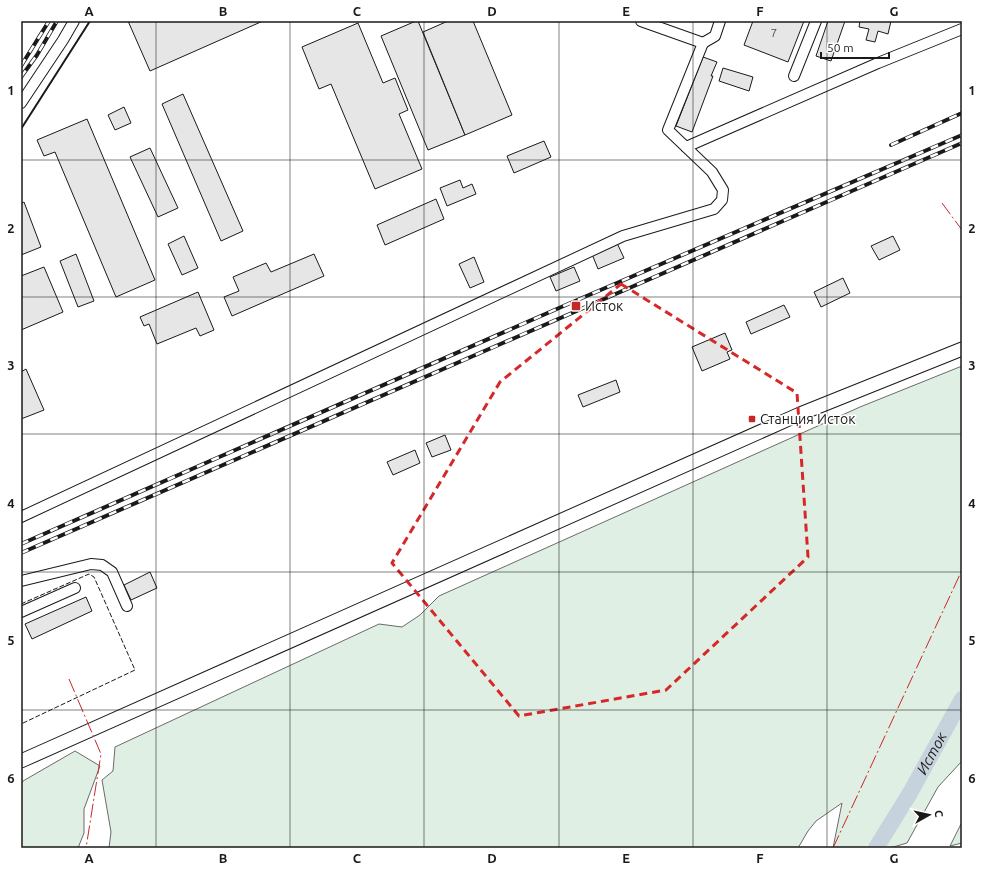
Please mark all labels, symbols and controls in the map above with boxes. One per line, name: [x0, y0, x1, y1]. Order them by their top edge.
text: A: [84, 4, 94, 18]
text: B: [219, 4, 228, 18]
text: C: [353, 4, 362, 18]
text: D: [487, 4, 497, 18]
text: E: [622, 4, 630, 18]
text: F: [756, 4, 764, 18]
text: G: [890, 4, 899, 18]
house number: 7: [771, 26, 777, 39]
scale bar: [821, 34, 889, 60]
text: 50 m: [827, 41, 854, 54]
text: 1: [7, 83, 15, 97]
text: 1: [968, 83, 976, 97]
text: 2: [7, 221, 15, 235]
text: 2: [968, 221, 976, 235]
place label: Исток: [585, 298, 623, 314]
marker: Исток: [570, 300, 582, 312]
text: 3: [7, 358, 15, 372]
text: 3: [968, 358, 976, 372]
place label: Станция Исток: [760, 411, 855, 427]
marker: Станция Исток: [747, 414, 757, 424]
text: 4: [7, 496, 15, 510]
text: 4: [968, 496, 976, 510]
text: 5: [7, 633, 15, 647]
text: 5: [968, 633, 976, 647]
water label: Исток: [913, 729, 950, 777]
text: 6: [7, 771, 15, 785]
text: 6: [968, 771, 976, 785]
north arrow: [909, 795, 949, 835]
text: С: [932, 809, 945, 818]
text: A: [84, 851, 94, 865]
text: B: [219, 851, 228, 865]
text: C: [353, 851, 362, 865]
text: D: [487, 851, 497, 865]
text: E: [622, 851, 630, 865]
text: F: [756, 851, 764, 865]
text: G: [890, 851, 899, 865]

